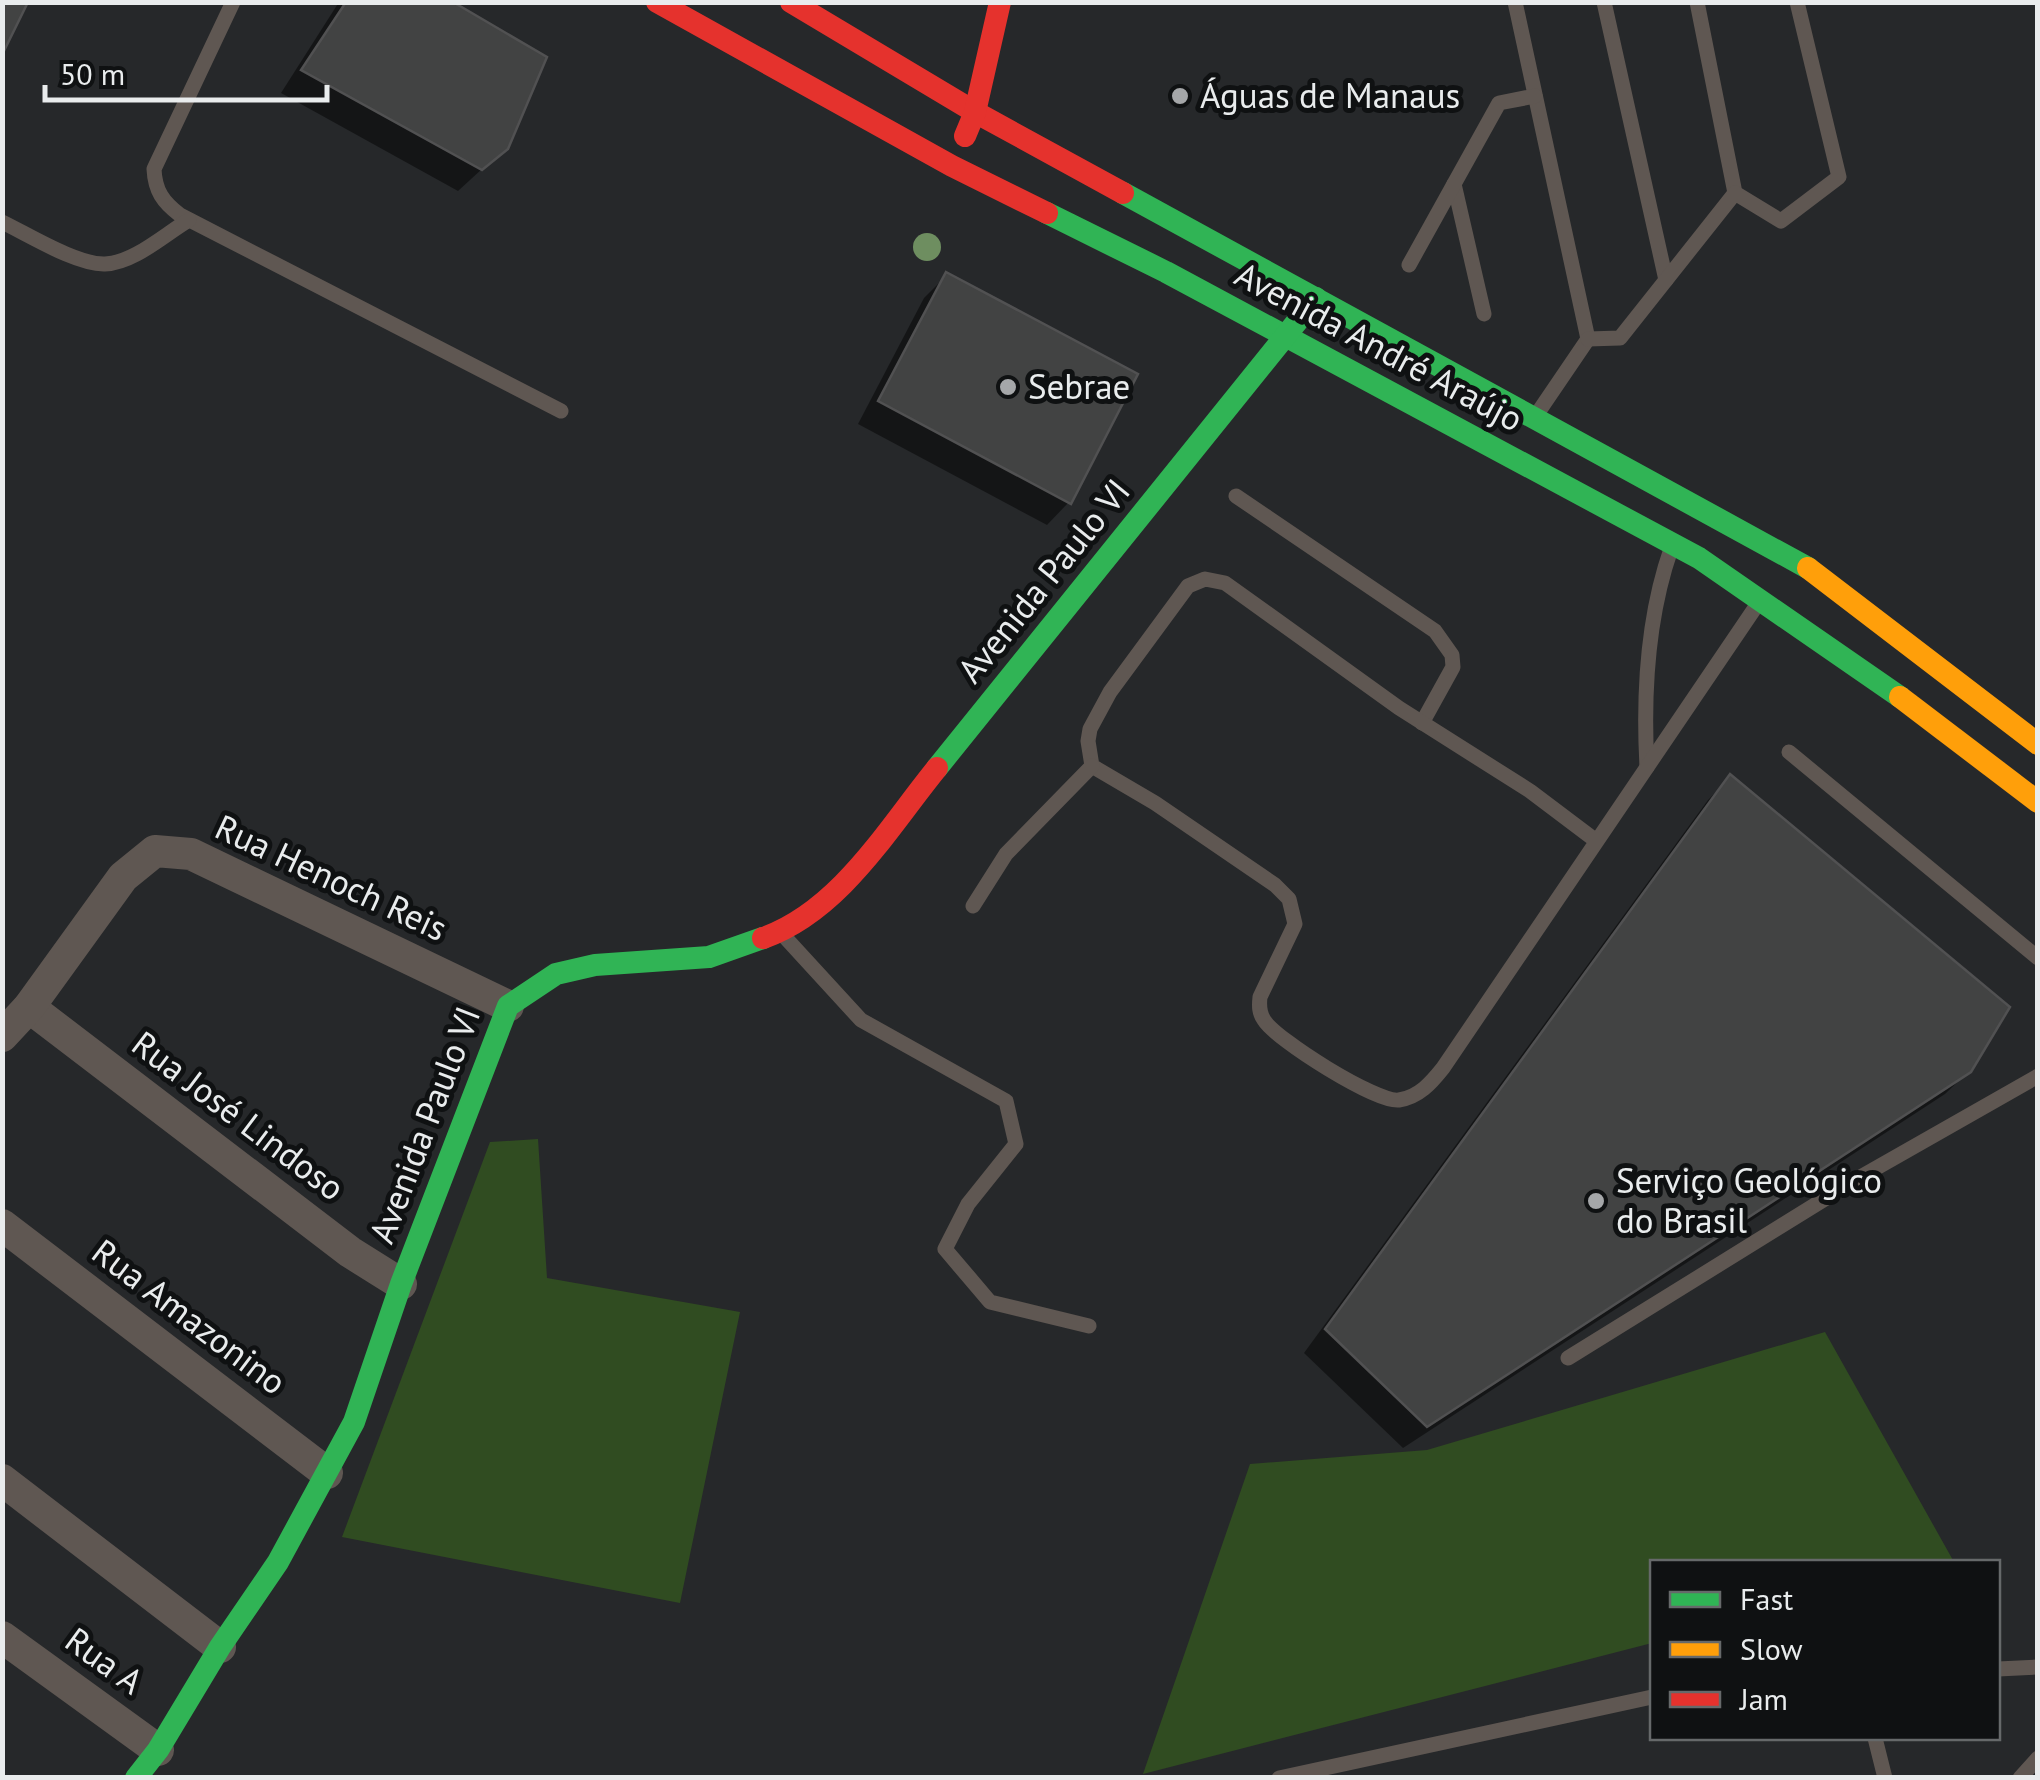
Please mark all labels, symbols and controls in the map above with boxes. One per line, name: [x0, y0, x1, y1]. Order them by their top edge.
scale bar: [45, 40, 328, 102]
text: 50 m: [60, 54, 125, 93]
place label: Águas de Manaus: [1200, 72, 1460, 118]
marker: Águas de Manaus: [1169, 85, 1191, 107]
street label: Avenida André Araújo: [1228, 251, 1531, 441]
place label: Sebrae: [1028, 363, 1130, 409]
marker: Sebrae: [997, 376, 1019, 398]
street label: Avenida Paulo VI: [947, 469, 1140, 692]
street label: Rua Henoch Reis: [208, 803, 455, 951]
street label: Avenida Paulo VI: [358, 1000, 490, 1249]
street label: Rua José Lindoso: [123, 1020, 354, 1210]
place label: Serviço Geológico do Brasil: [1616, 1157, 1882, 1243]
marker: Serviço Geológico do Brasil: [1585, 1190, 1607, 1212]
street label: Rua Amazonino: [83, 1228, 296, 1404]
legend: [1650, 1560, 2000, 1740]
text: Fast: [1740, 1579, 1793, 1618]
street label: Rua A: [57, 1616, 153, 1704]
text: Slow: [1740, 1629, 1803, 1668]
text: Jam: [1738, 1679, 1788, 1718]

